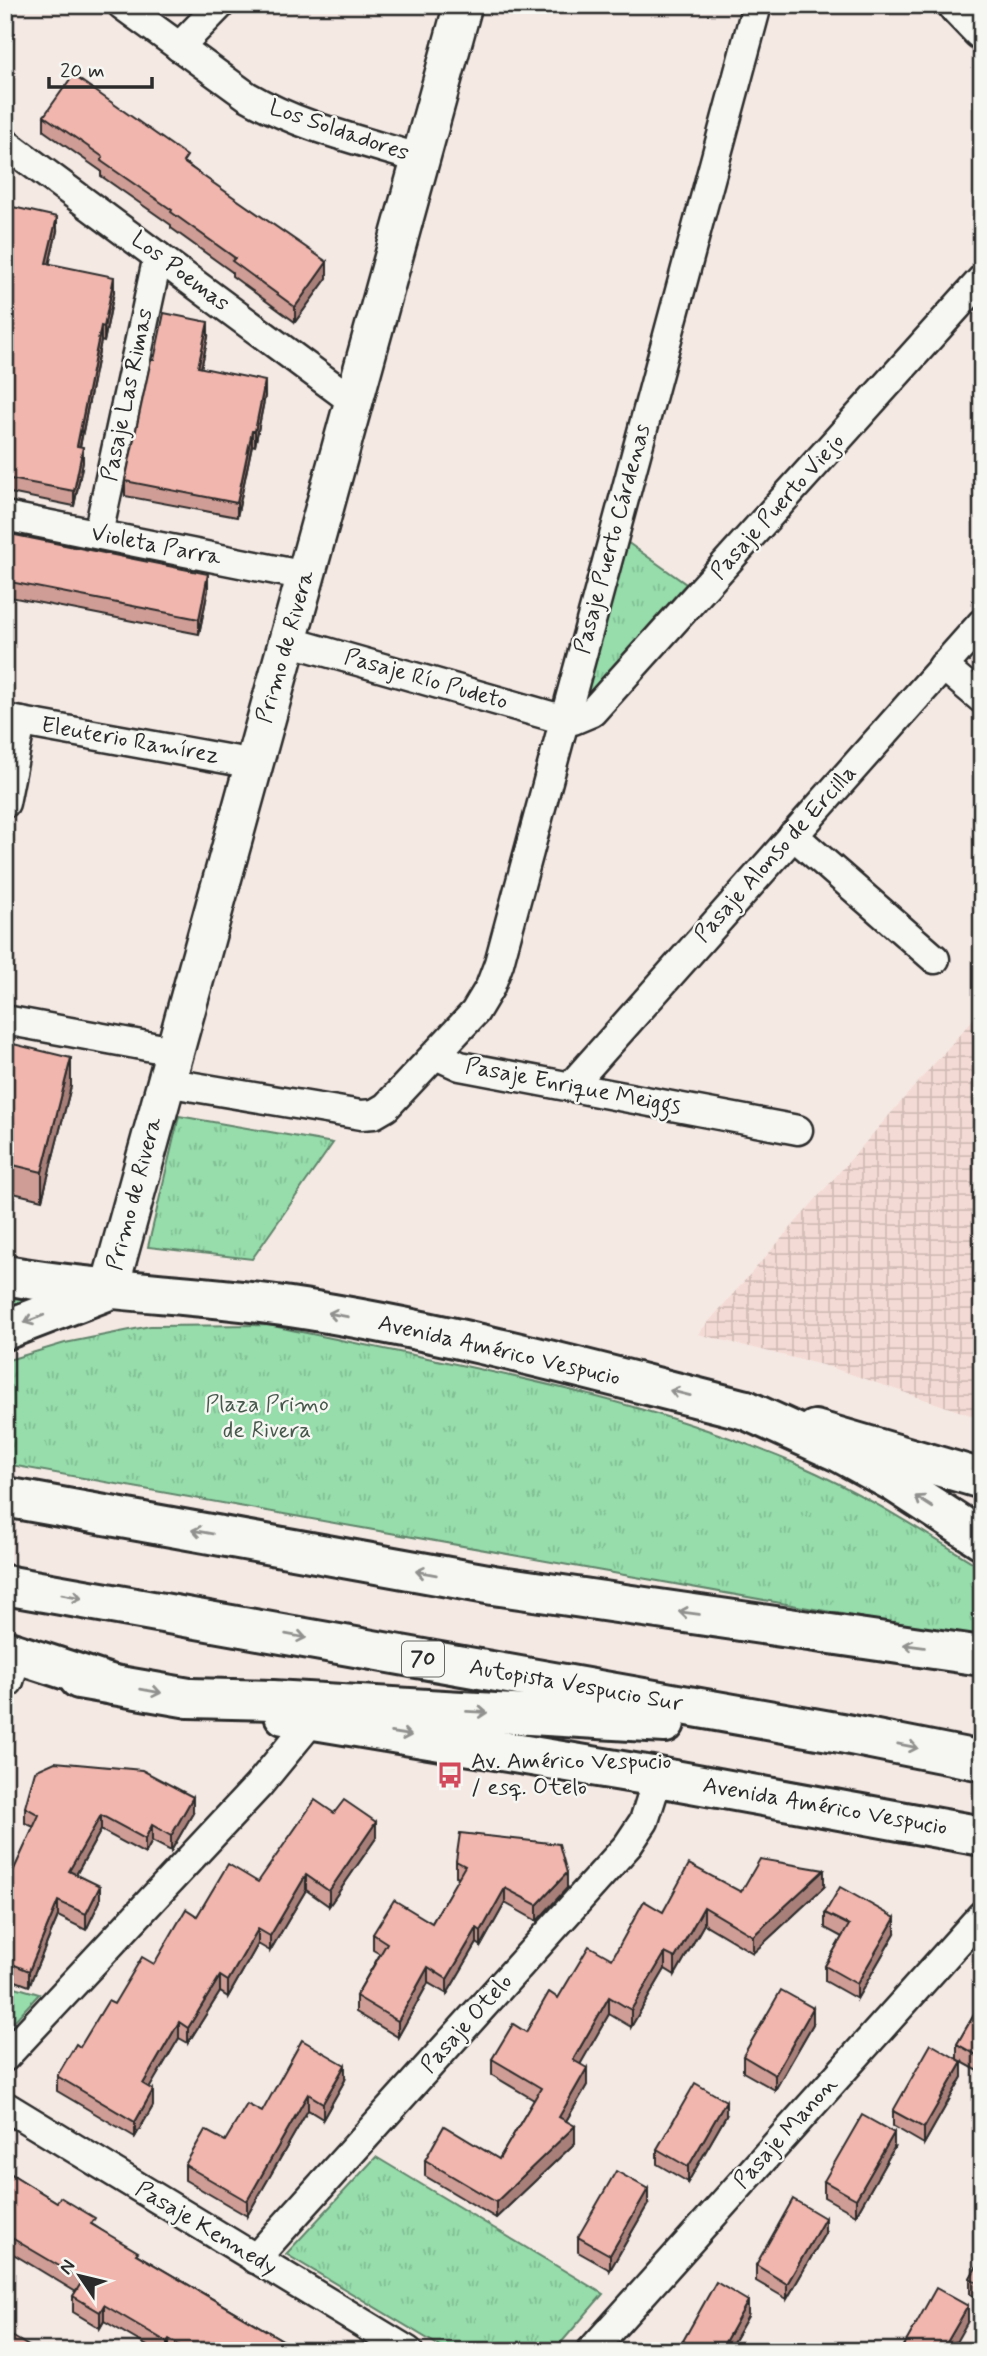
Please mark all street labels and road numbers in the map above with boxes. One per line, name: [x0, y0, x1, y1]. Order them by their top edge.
street label: Los Soldadores: [265, 93, 413, 169]
street label: Los Poemas: [125, 225, 235, 319]
street label: Pasaje Las Rimas: [95, 306, 161, 484]
street label: Pasaje Puerto Cárdenas: [568, 421, 658, 657]
street label: Pasaje Puerto Viejo: [704, 427, 852, 587]
street label: Violeta Parra: [88, 519, 224, 573]
street label: Primo de Rivera: [250, 567, 322, 727]
street label: Pasaje Río Pudeto: [341, 642, 511, 718]
street label: Eleuterio Ramírez: [39, 711, 221, 771]
street label: Pasaje Alonso de Ercilla: [688, 759, 864, 949]
street label: Pasaje Enrique Meiggs: [462, 1051, 683, 1125]
street label: Primo de Rivera: [100, 1114, 170, 1274]
street label: Avenida Américo Vespucio: [375, 1309, 623, 1393]
road number: 70: [402, 1642, 444, 1676]
street label: Autopista Vespucio Sur: [467, 1652, 685, 1720]
street label: Avenida Américo Vespucio: [700, 1771, 950, 1843]
street label: Pasaje Otelo: [414, 1968, 520, 2080]
street label: Pasaje Manon: [728, 2070, 844, 2196]
street label: Pasaje Kennedy: [130, 2175, 282, 2283]

